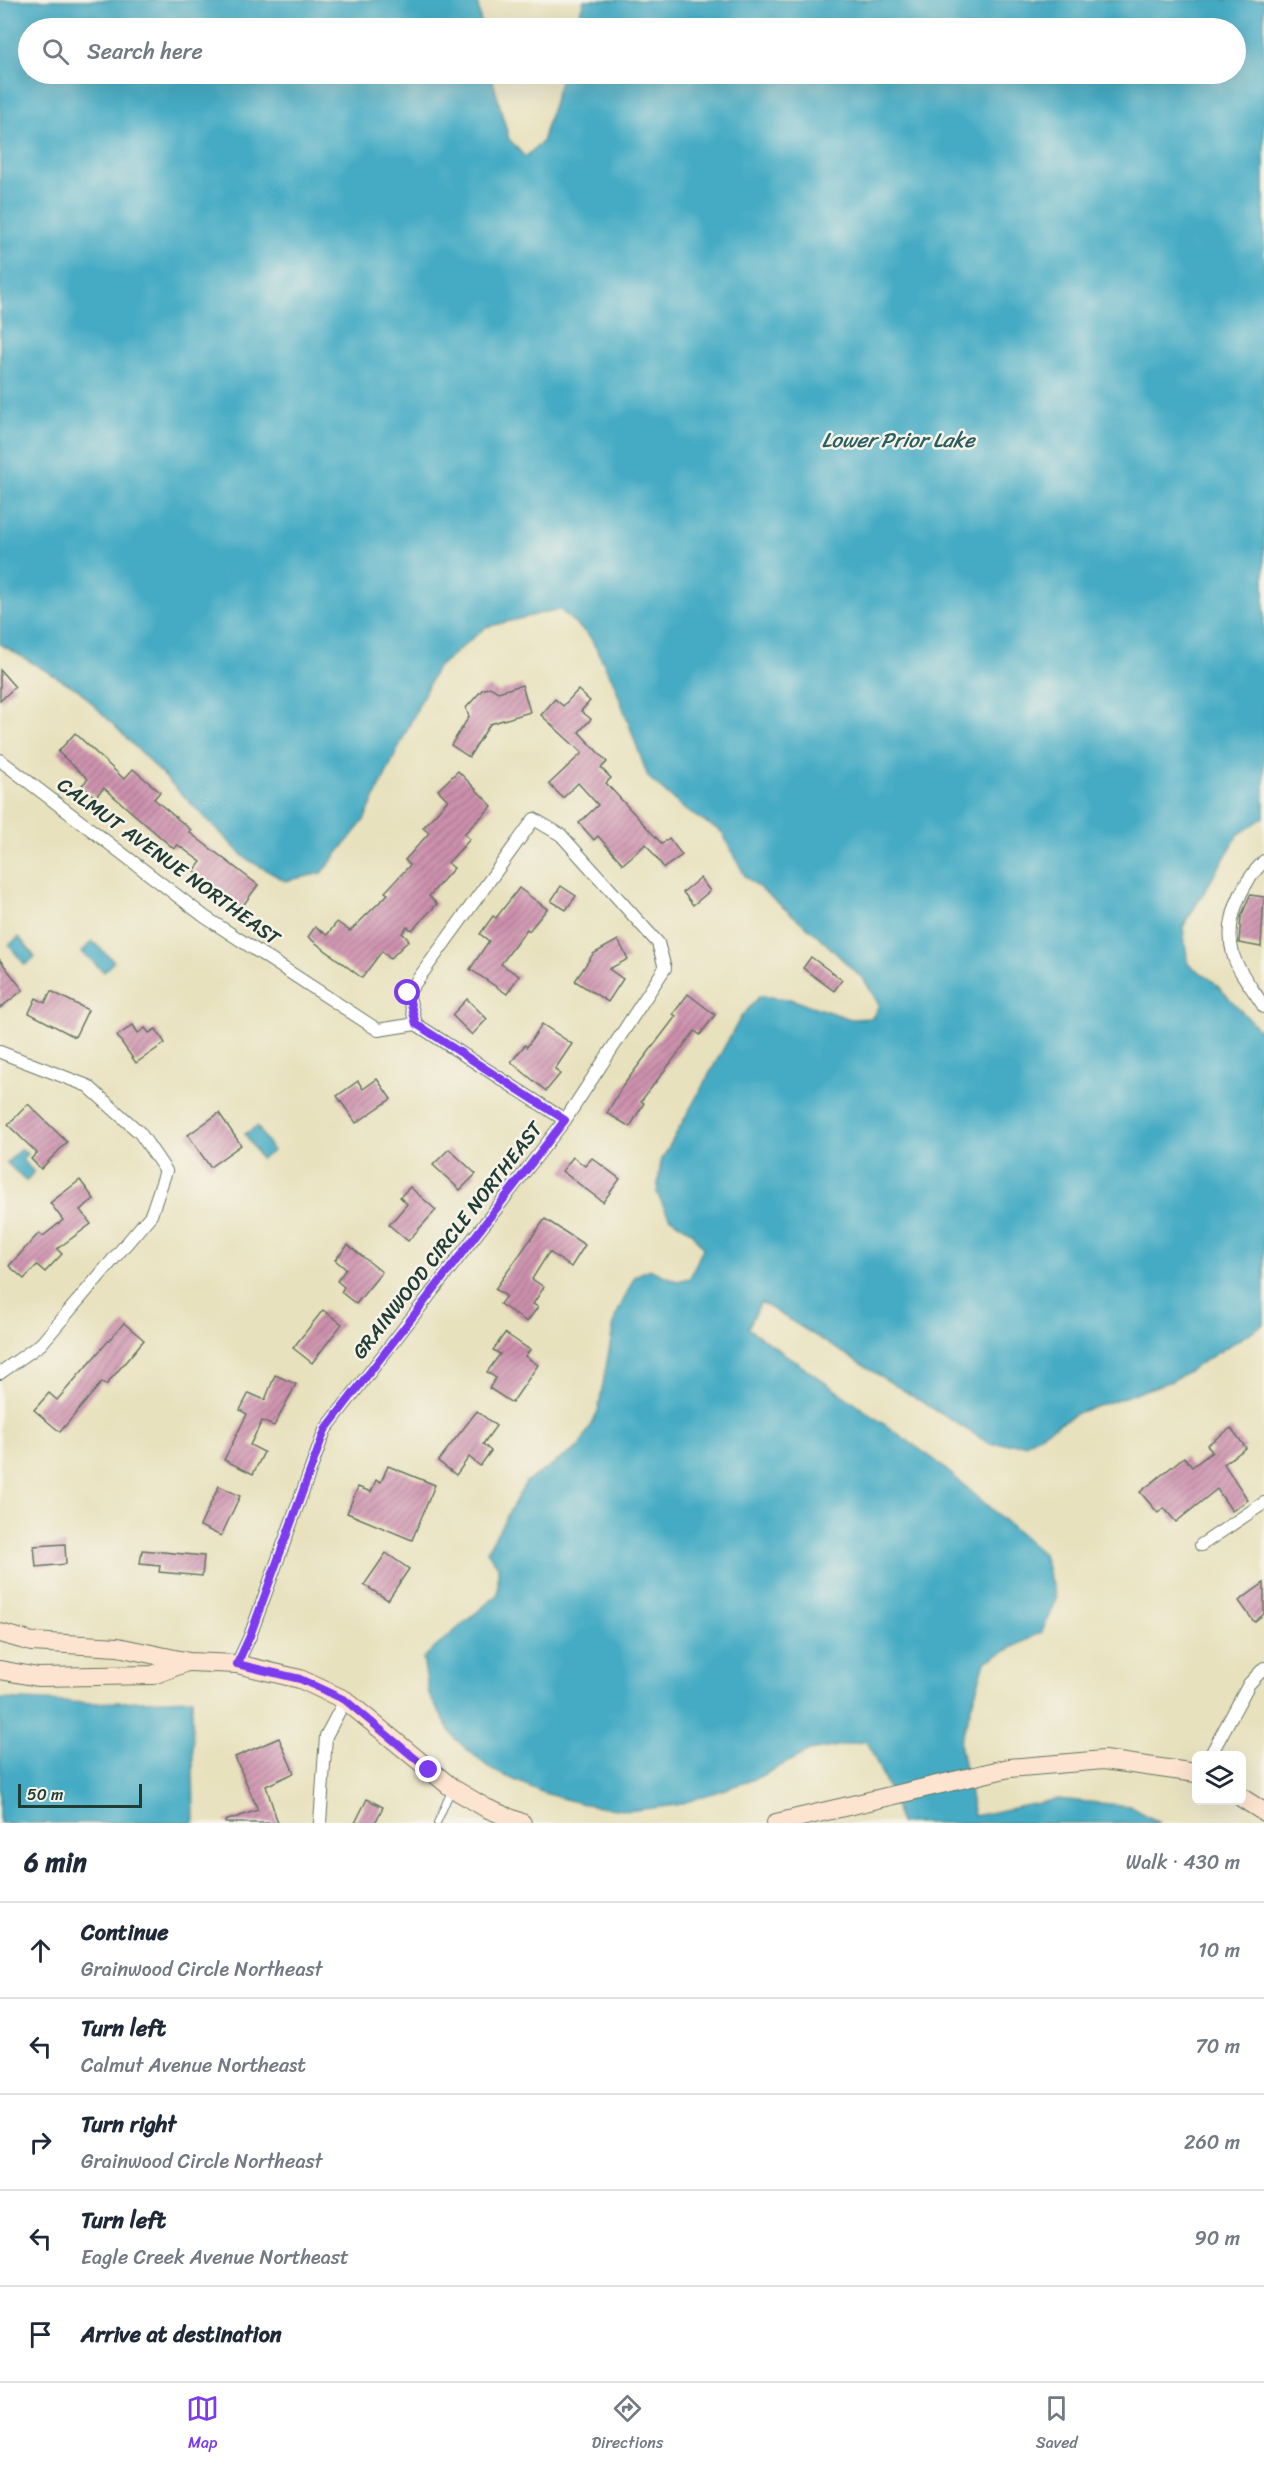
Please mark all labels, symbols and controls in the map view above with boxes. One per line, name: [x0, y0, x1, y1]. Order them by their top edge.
search box: [18, 18, 1246, 84]
text: Search here: [87, 32, 203, 71]
icon: search: [39, 35, 72, 68]
water label: Lower Prior Lake: [822, 421, 976, 459]
street label: CALMUT AVENUE NORTHEAST: [49, 768, 289, 955]
route start: [394, 979, 420, 1005]
street label: GRAINWOOD CIRCLE NORTHEAST: [343, 1113, 552, 1367]
map controls: [1192, 1751, 1246, 1805]
button: layers: [1192, 1751, 1246, 1805]
route end: [415, 1756, 441, 1782]
text: 50 m: [27, 1780, 63, 1809]
scale bar: [18, 1781, 142, 1808]
text: 6 min: [24, 1839, 87, 1885]
text: Walk · 430 m: [1126, 1845, 1240, 1880]
text: Continue: [81, 1913, 169, 1952]
text: 10 m: [1198, 1933, 1240, 1968]
icon: ahead: [24, 1934, 57, 1967]
text: Grainwood Circle Northeast: [81, 1952, 323, 1987]
text: Turn left: [81, 2009, 166, 2048]
text: 70 m: [1195, 2029, 1240, 2064]
icon: left: [24, 2030, 57, 2063]
text: Calmut Avenue Northeast: [81, 2048, 306, 2083]
text: Turn right: [81, 2105, 176, 2144]
text: 260 m: [1184, 2125, 1240, 2160]
icon: right: [24, 2126, 57, 2159]
text: Grainwood Circle Northeast: [81, 2144, 323, 2179]
text: Turn left: [81, 2201, 166, 2240]
text: 90 m: [1195, 2221, 1240, 2256]
icon: left: [24, 2222, 57, 2255]
text: Eagle Creek Avenue Northeast: [81, 2240, 349, 2275]
text: Arrive at destination: [81, 2315, 282, 2354]
icon: arrive: [24, 2318, 57, 2351]
tab: Map: [186, 2392, 219, 2457]
tab: Directions: [592, 2392, 663, 2457]
tab: Saved: [1036, 2392, 1078, 2457]

